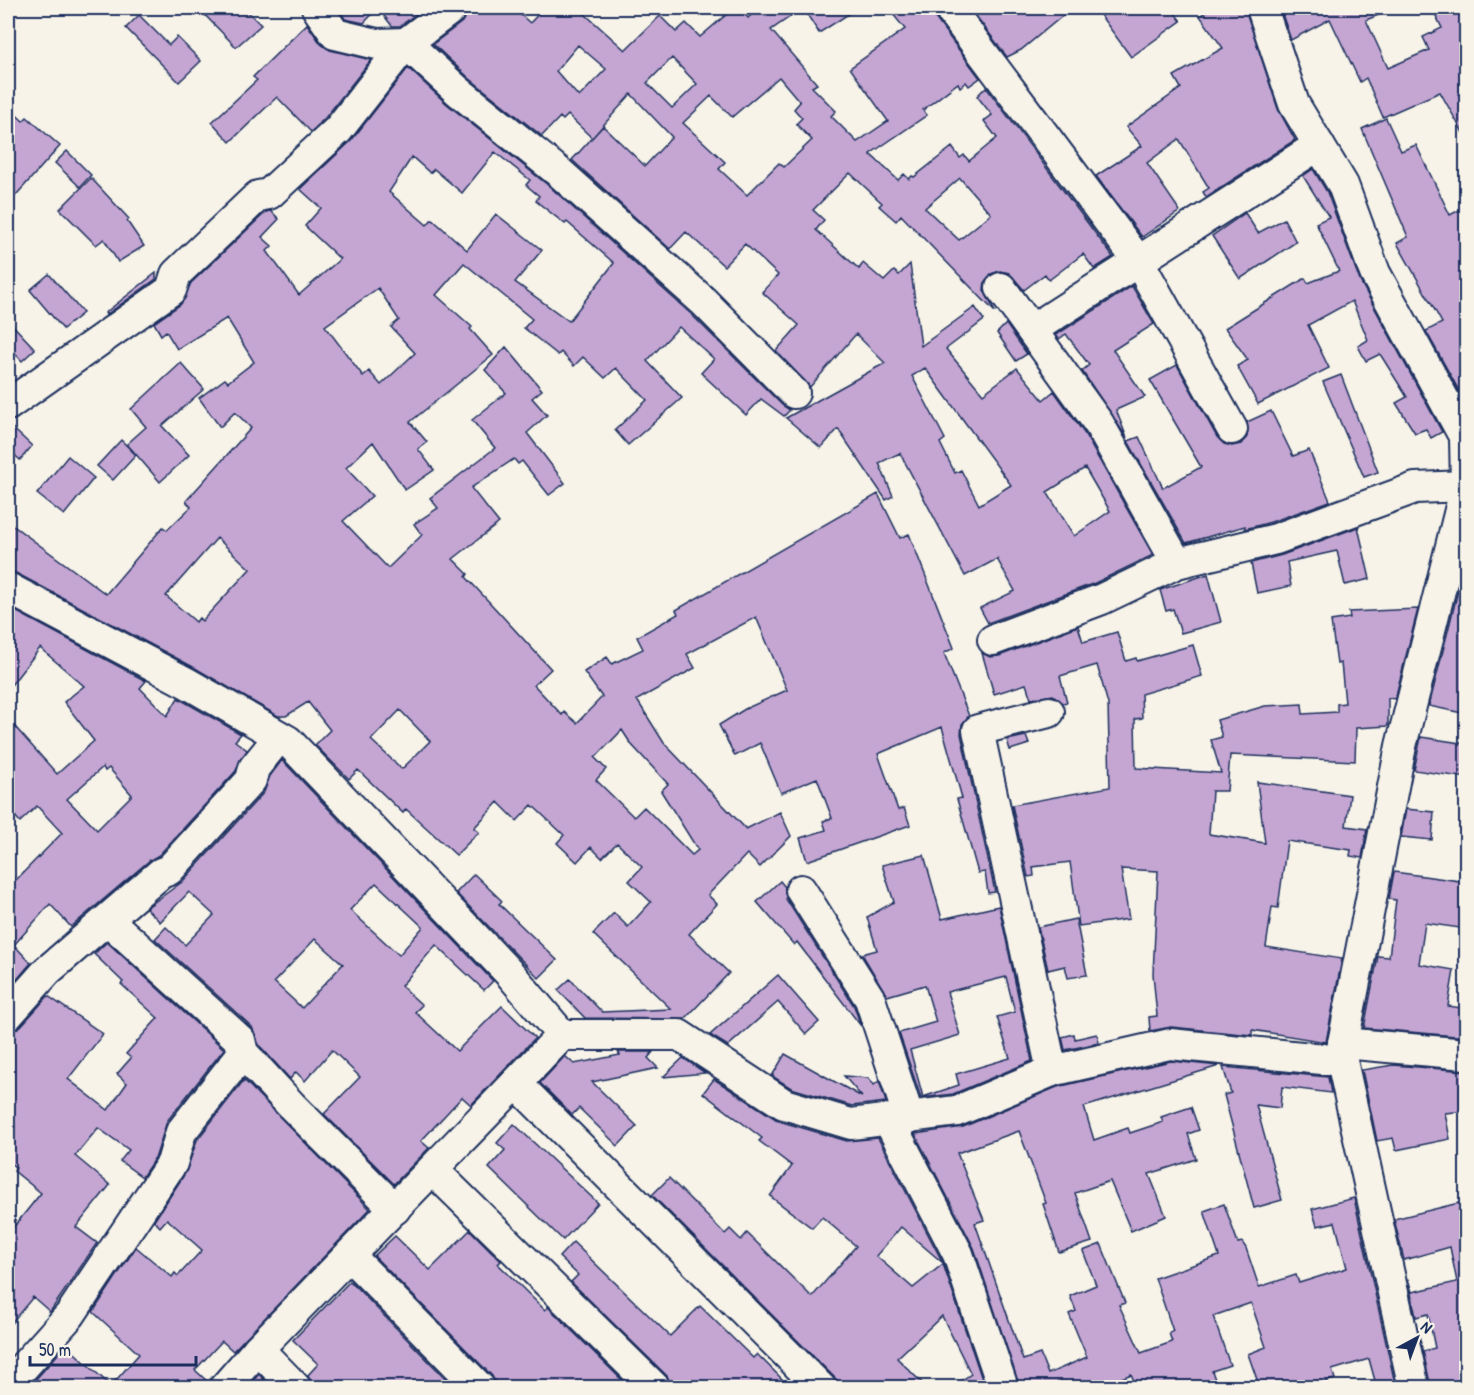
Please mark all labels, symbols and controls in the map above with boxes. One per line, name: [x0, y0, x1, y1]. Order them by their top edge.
north arrow: [1387, 1308, 1447, 1368]
text: N: [1416, 1316, 1438, 1338]
scale bar: [30, 1329, 196, 1367]
text: 50 m: [39, 1337, 71, 1362]

